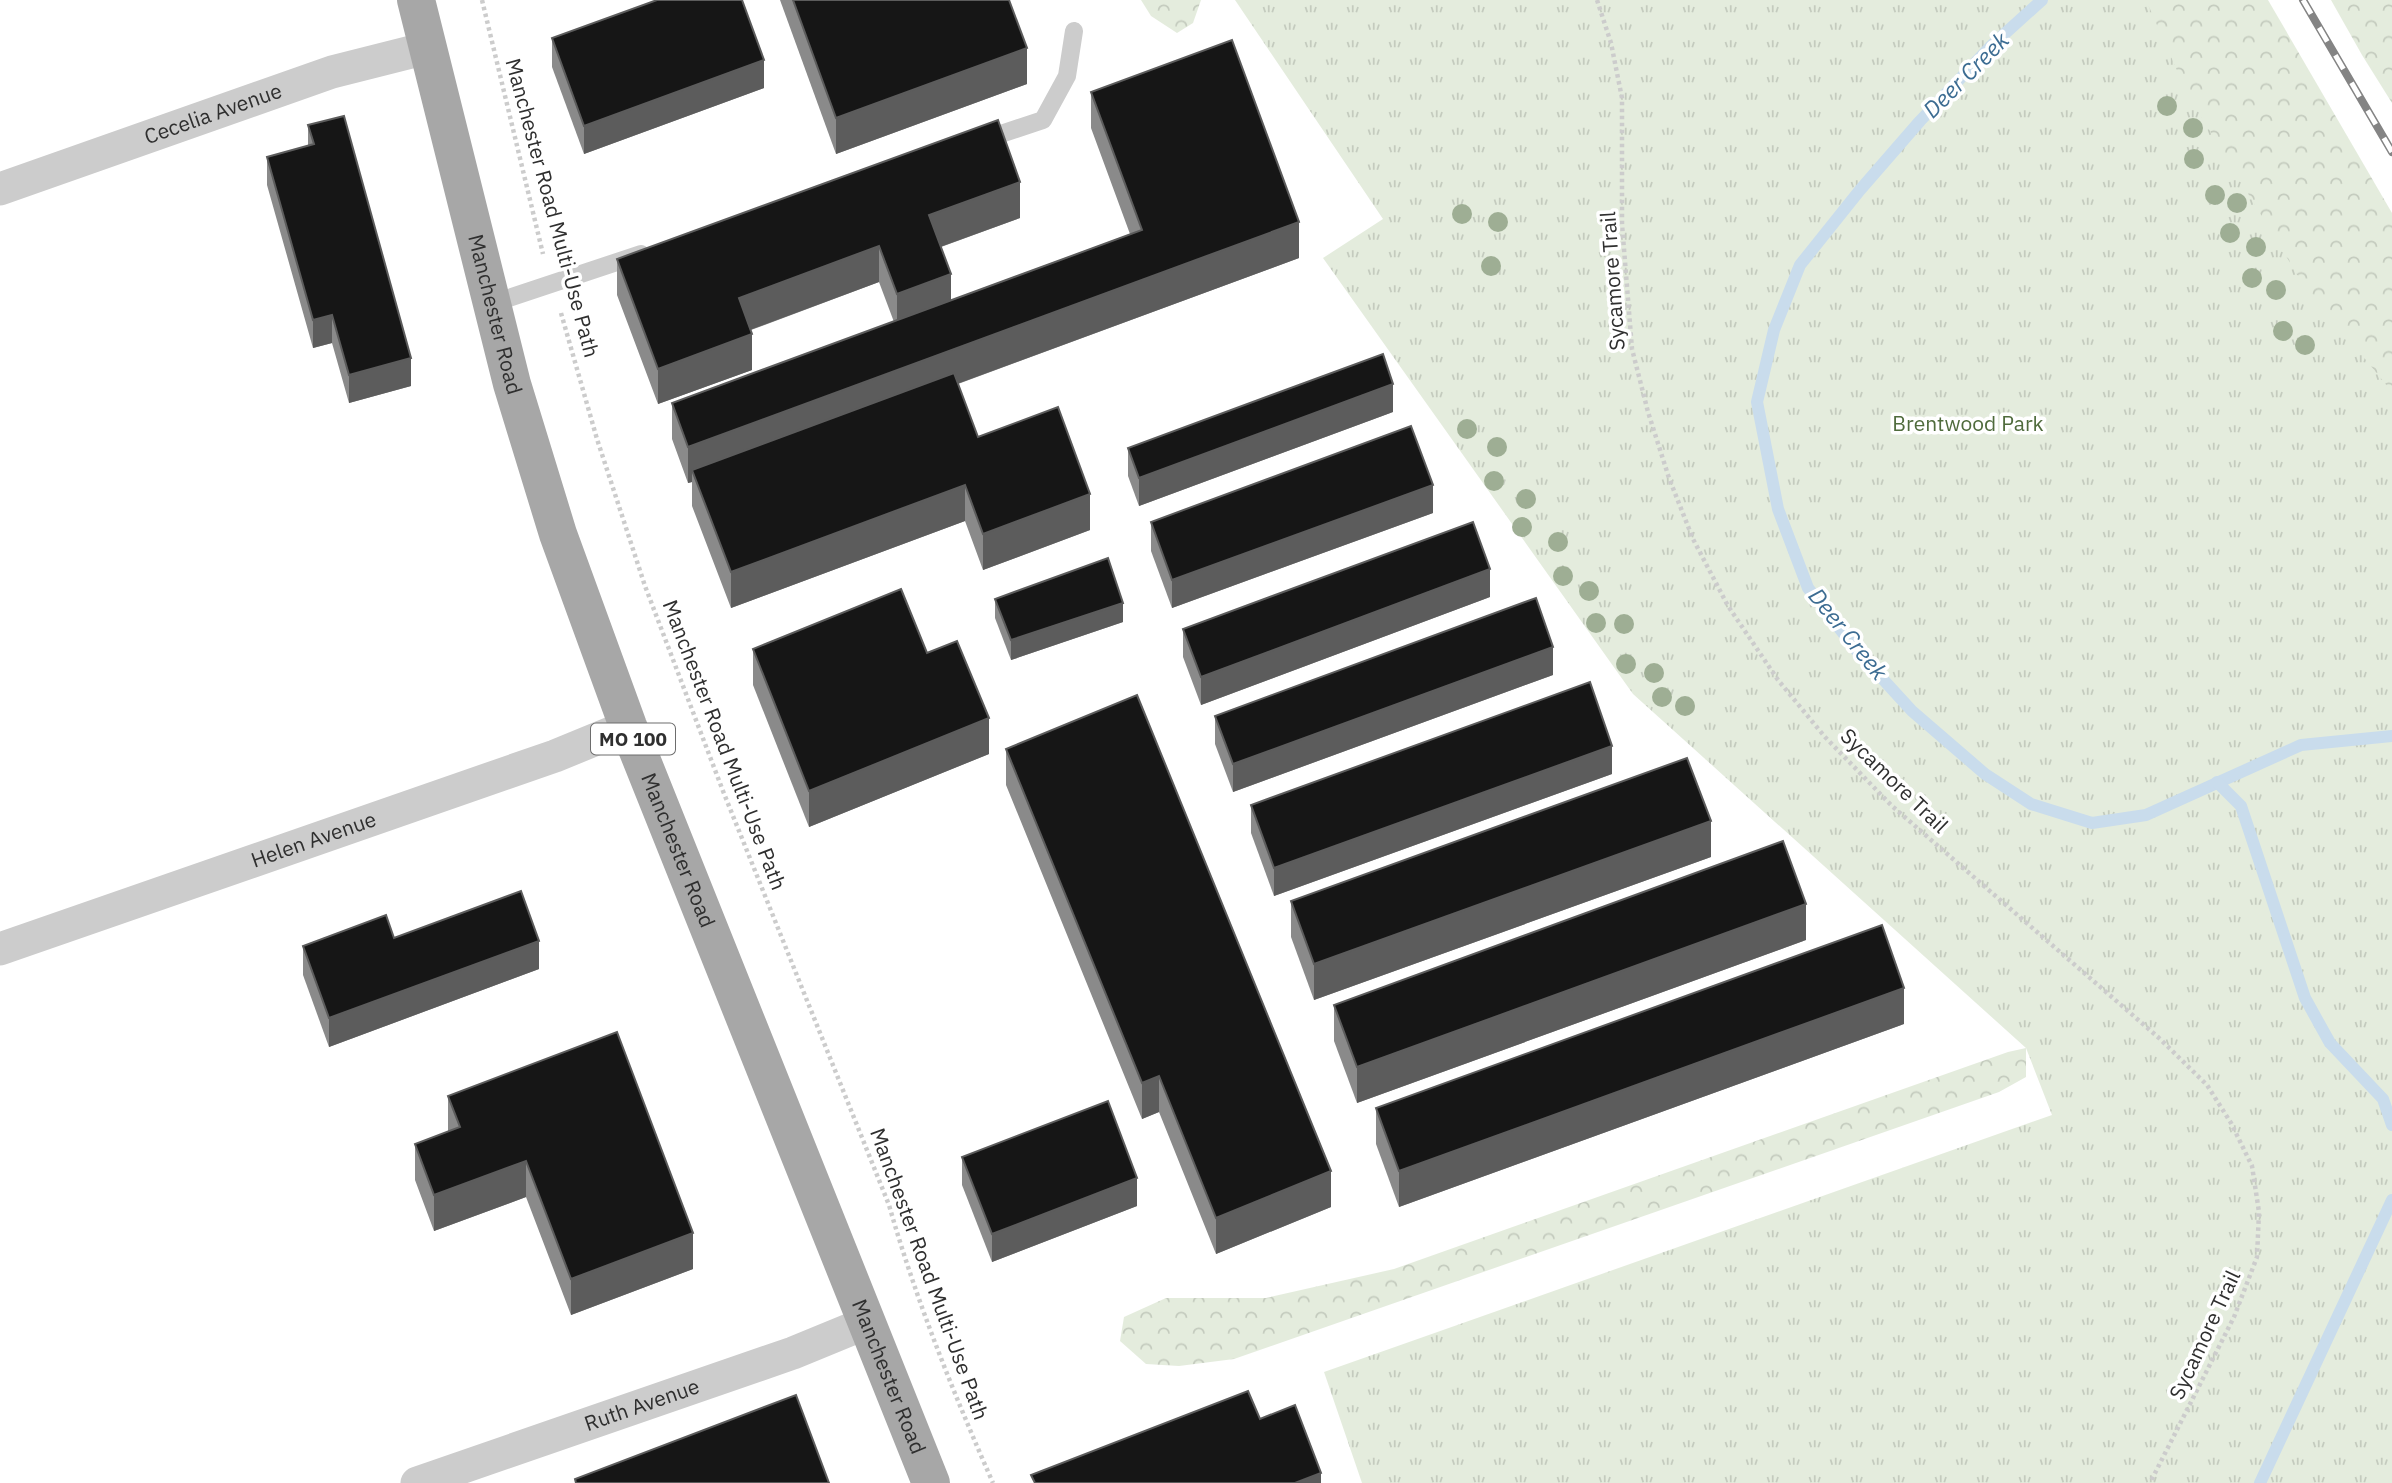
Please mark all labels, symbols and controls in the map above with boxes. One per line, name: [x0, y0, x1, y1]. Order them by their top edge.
water label: Deer Creek: [1916, 24, 2015, 124]
street label: Manchester Road Multi-Use Path: [500, 55, 606, 360]
street label: Cecelia Avenue: [140, 76, 285, 150]
street label: Sycamore Trail: [1593, 210, 1631, 352]
street label: Manchester Road: [462, 231, 529, 398]
park label: Brentwood Park: [1892, 409, 2044, 437]
water label: Deer Creek: [1803, 581, 1896, 686]
street label: Manchester Road Multi-Use Path: [657, 596, 791, 894]
street label: Sycamore Trail: [1835, 722, 1955, 839]
road number: MO 100: [591, 724, 675, 754]
street label: Manchester Road: [635, 770, 719, 932]
street label: Helen Avenue: [247, 804, 380, 874]
street label: Manchester Road Multi-Use Path: [864, 1125, 994, 1423]
street label: Sycamore Trail: [2162, 1265, 2246, 1404]
street label: Manchester Road: [846, 1296, 930, 1458]
street label: Ruth Avenue: [580, 1371, 703, 1437]

